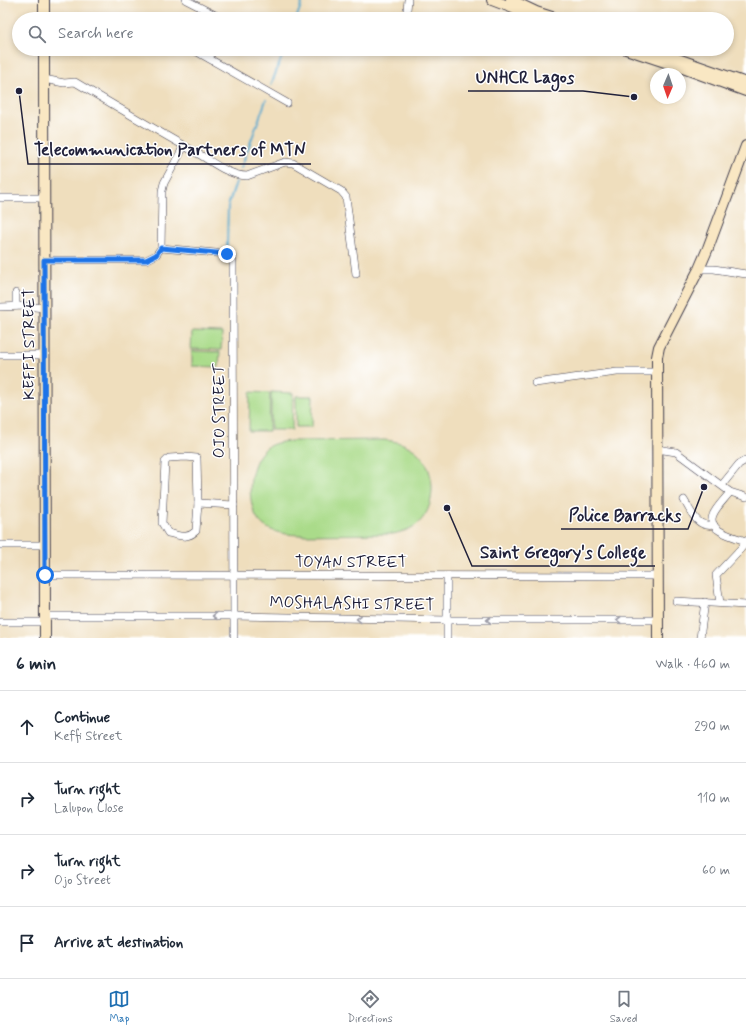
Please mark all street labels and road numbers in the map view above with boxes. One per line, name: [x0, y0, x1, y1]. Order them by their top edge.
street label: KEFFI STREET: [19, 288, 40, 400]
street label: OJO STREET: [209, 363, 230, 458]
street label: TOYAN STREET: [295, 552, 407, 573]
street label: MOSHALASHI STREET: [269, 592, 435, 616]

